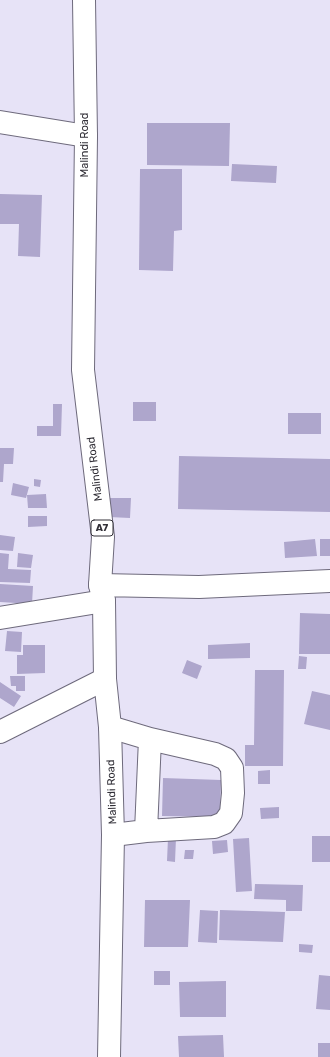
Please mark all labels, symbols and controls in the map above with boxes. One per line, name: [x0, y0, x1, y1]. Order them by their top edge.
street label: Malindi Road: [78, 113, 92, 177]
street label: Malindi Road: [85, 436, 105, 502]
road number: A7: [91, 520, 113, 536]
street label: Malindi Road: [104, 759, 120, 825]

